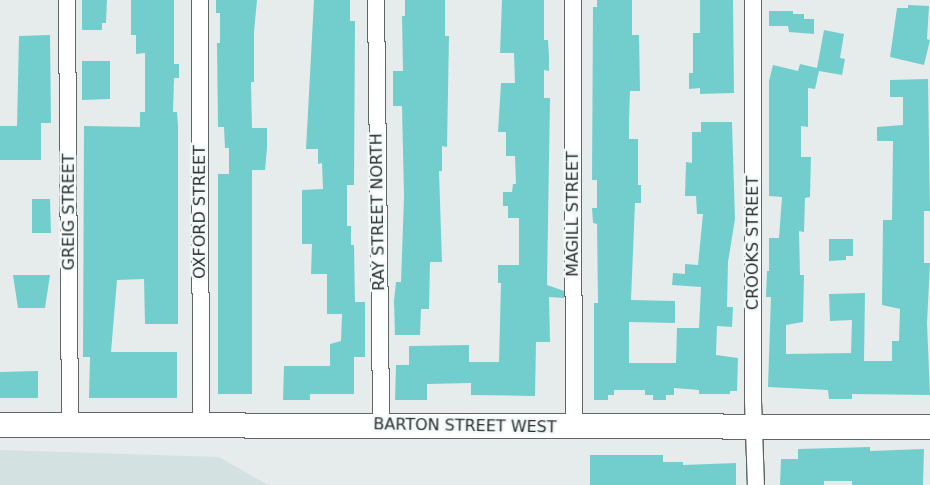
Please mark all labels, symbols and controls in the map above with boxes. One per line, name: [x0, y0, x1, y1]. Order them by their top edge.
street label: RAY STREET NORTH: [367, 133, 389, 291]
street label: OXFORD STREET: [190, 145, 210, 279]
street label: MAGILL STREET: [563, 151, 583, 277]
street label: GREIG STREET: [59, 154, 79, 270]
street label: CROOKS STREET: [743, 176, 763, 310]
street label: BARTON STREET WEST: [373, 415, 557, 437]

